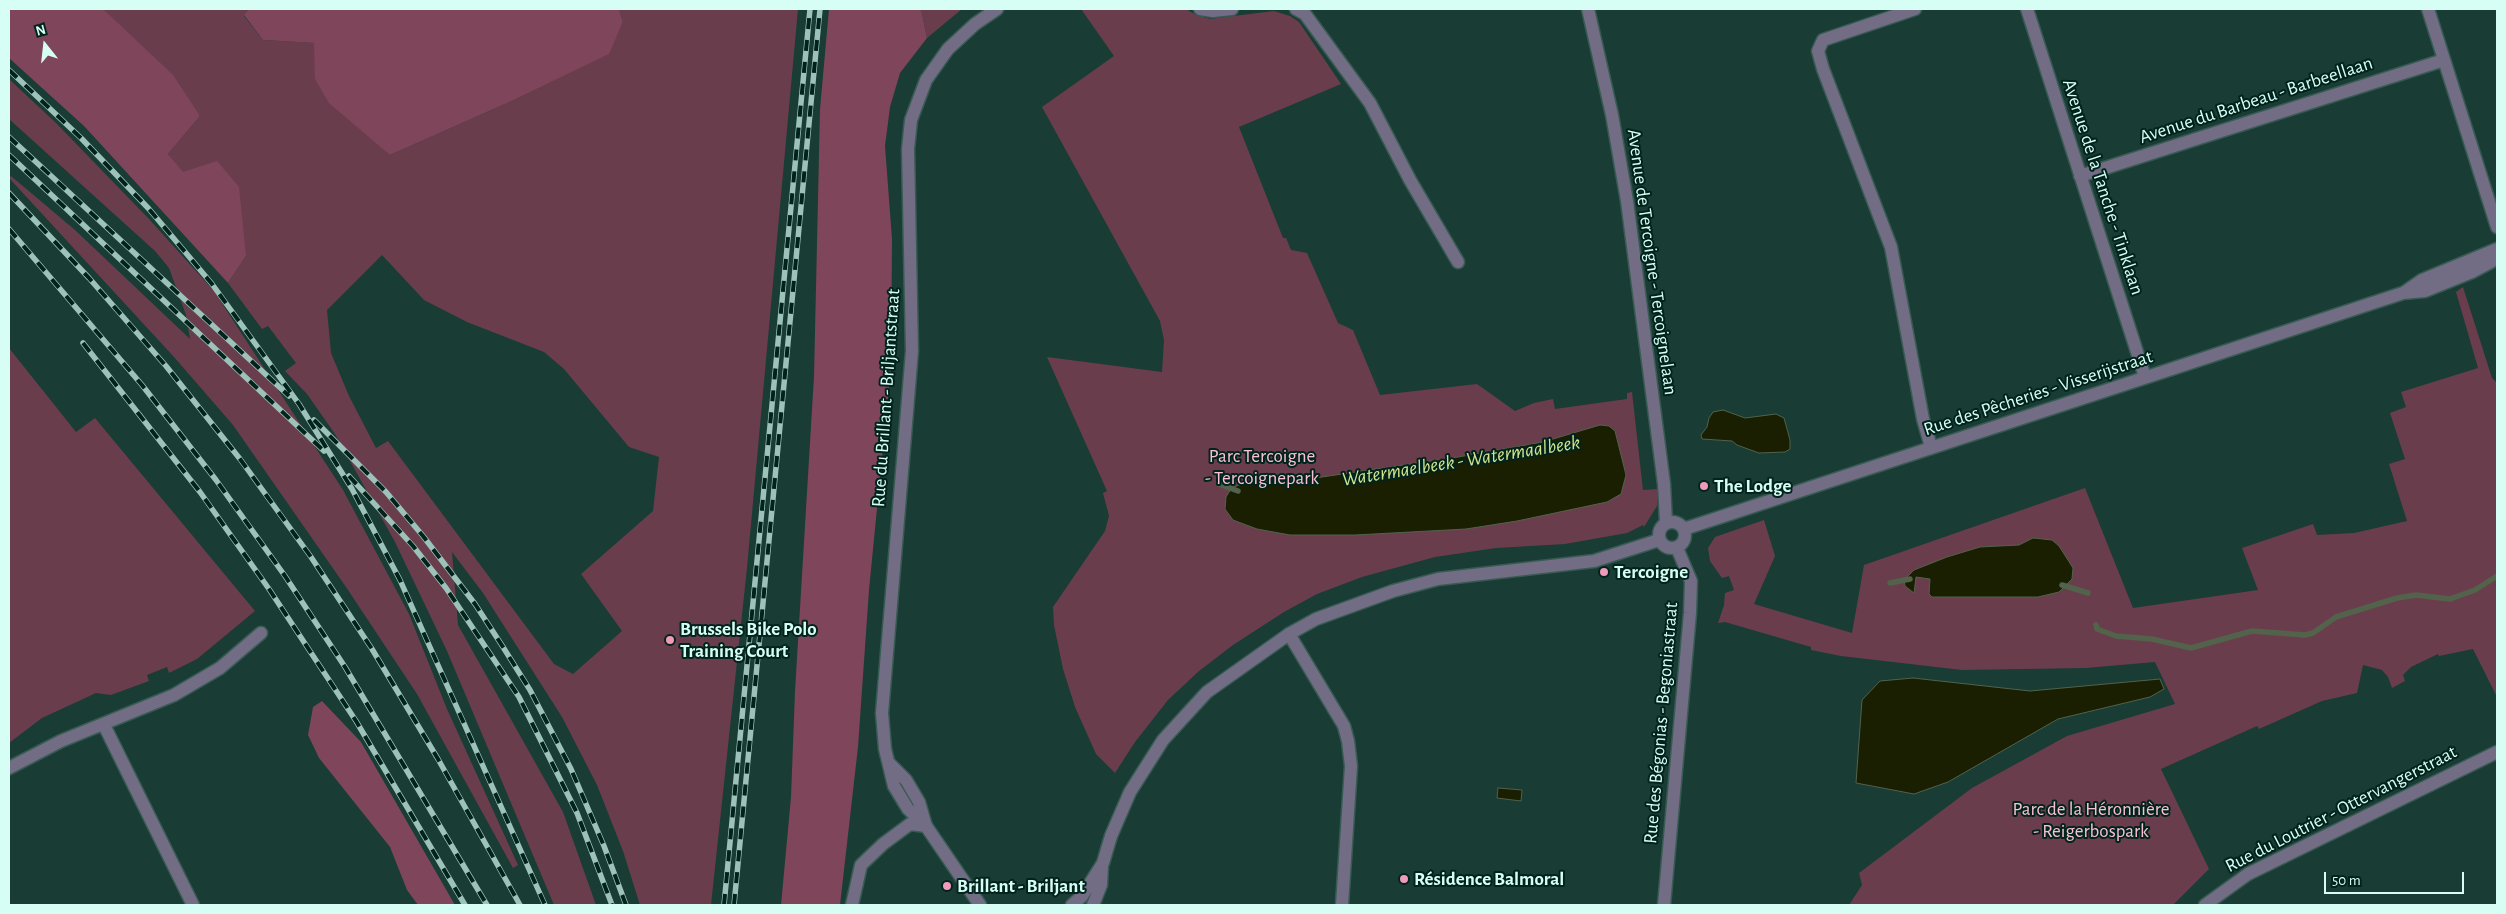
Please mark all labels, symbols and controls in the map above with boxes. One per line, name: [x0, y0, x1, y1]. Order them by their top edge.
north arrow: [20, 20, 70, 70]
text: N: [34, 23, 47, 39]
street label: Avenue du Barbeau - Barbeellaan: [2136, 51, 2376, 149]
street label: Avenue de la Tanche - Tinklaan: [2057, 76, 2149, 298]
street label: Avenue de Tercoigne - Tercoignelaan: [1622, 128, 1682, 396]
street label: Rue du Brillant - Briljantstraat: [867, 288, 905, 508]
street label: Rue des Pêcheries - Visserijstraat: [1921, 345, 2155, 441]
water label: Watermaelbeek - Watermaalbeek: [1340, 430, 1582, 492]
park label: Parc Tercoigne - Tercoignepark: [1205, 445, 1319, 489]
place label: The Lodge: [1714, 475, 1791, 497]
marker: The Lodge: [1698, 480, 1710, 492]
place label: Tercoigne: [1614, 561, 1688, 583]
marker: Tercoigne: [1598, 566, 1610, 578]
street label: Rue des Bégonias - Begoniastraat: [1639, 601, 1683, 845]
place label: Brussels Bike Polo Training Court: [680, 618, 817, 662]
marker: Brussels Bike Polo Training Court: [664, 634, 676, 646]
street label: Rue du Loutrier - Ottervangerstraat: [2221, 741, 2461, 877]
park label: Parc de la Héronnière - Reigerbospark: [2012, 798, 2170, 842]
scale bar: [2326, 862, 2466, 894]
place label: Résidence Balmoral: [1414, 868, 1564, 890]
marker: Résidence Balmoral: [1398, 873, 1410, 885]
text: 50 m: [2332, 873, 2361, 888]
place label: Brillant - Briljant: [957, 875, 1085, 897]
marker: Brillant - Briljant: [941, 880, 953, 892]

